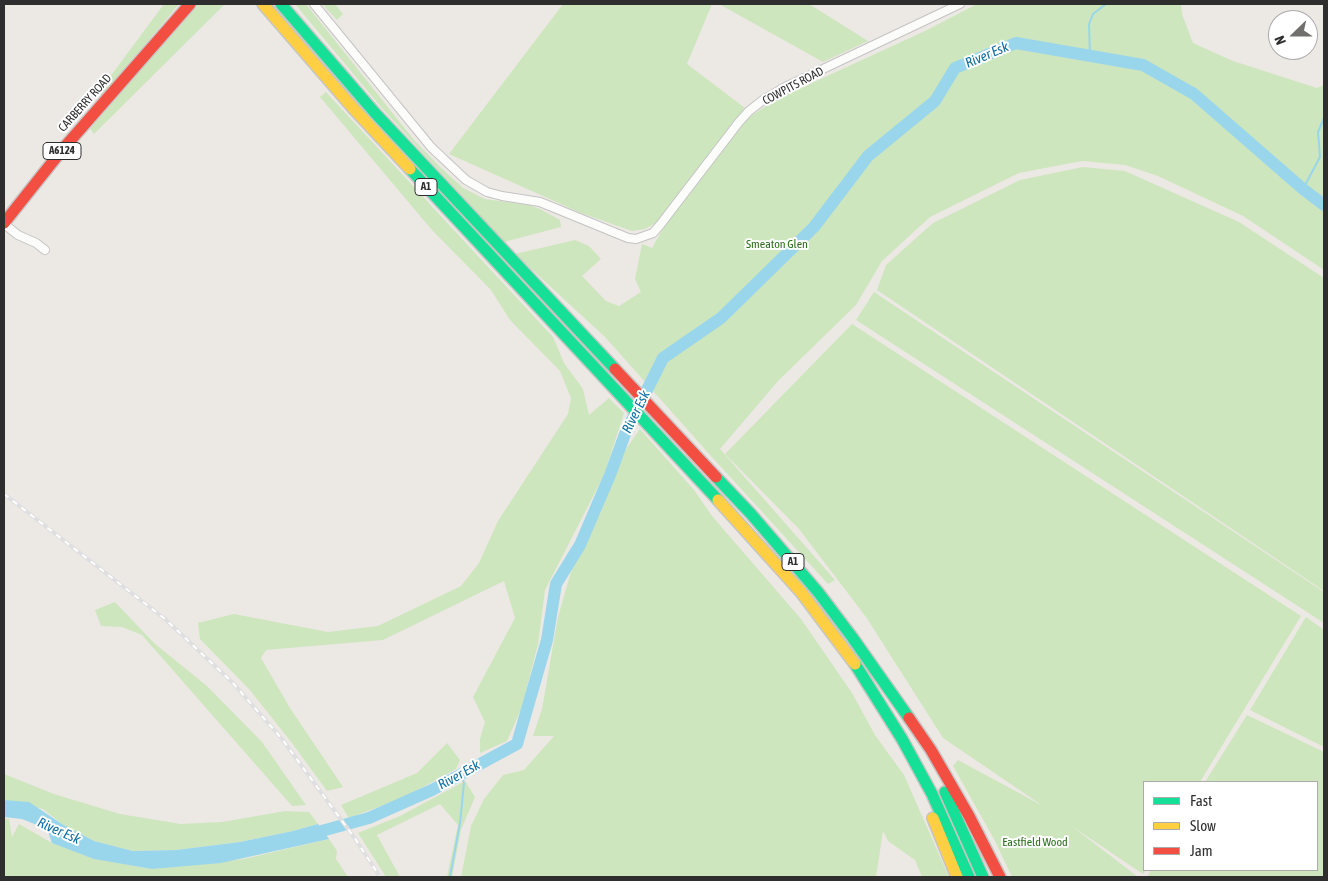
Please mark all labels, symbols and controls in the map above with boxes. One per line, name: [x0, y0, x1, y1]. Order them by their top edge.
north arrow: [1268, 10, 1318, 60]
text: N: [1271, 33, 1289, 47]
water label: River Esk: [963, 38, 1011, 72]
street label: COWPITS ROAD: [760, 64, 826, 108]
street label: CARBERRY ROAD: [55, 71, 115, 135]
road number: A6124: [43, 142, 81, 160]
road number: A1: [415, 178, 437, 196]
park label: Smeaton Glen: [746, 237, 808, 251]
water label: River Esk: [619, 388, 653, 436]
road number: A1: [782, 554, 804, 570]
water label: River Esk: [435, 757, 483, 793]
legend: [1143, 781, 1318, 871]
text: Fast: [1190, 792, 1212, 809]
water label: River Esk: [35, 814, 83, 848]
text: Slow: [1190, 817, 1216, 834]
park label: Eastfield Wood: [1002, 835, 1068, 849]
text: Jam: [1190, 842, 1213, 859]

